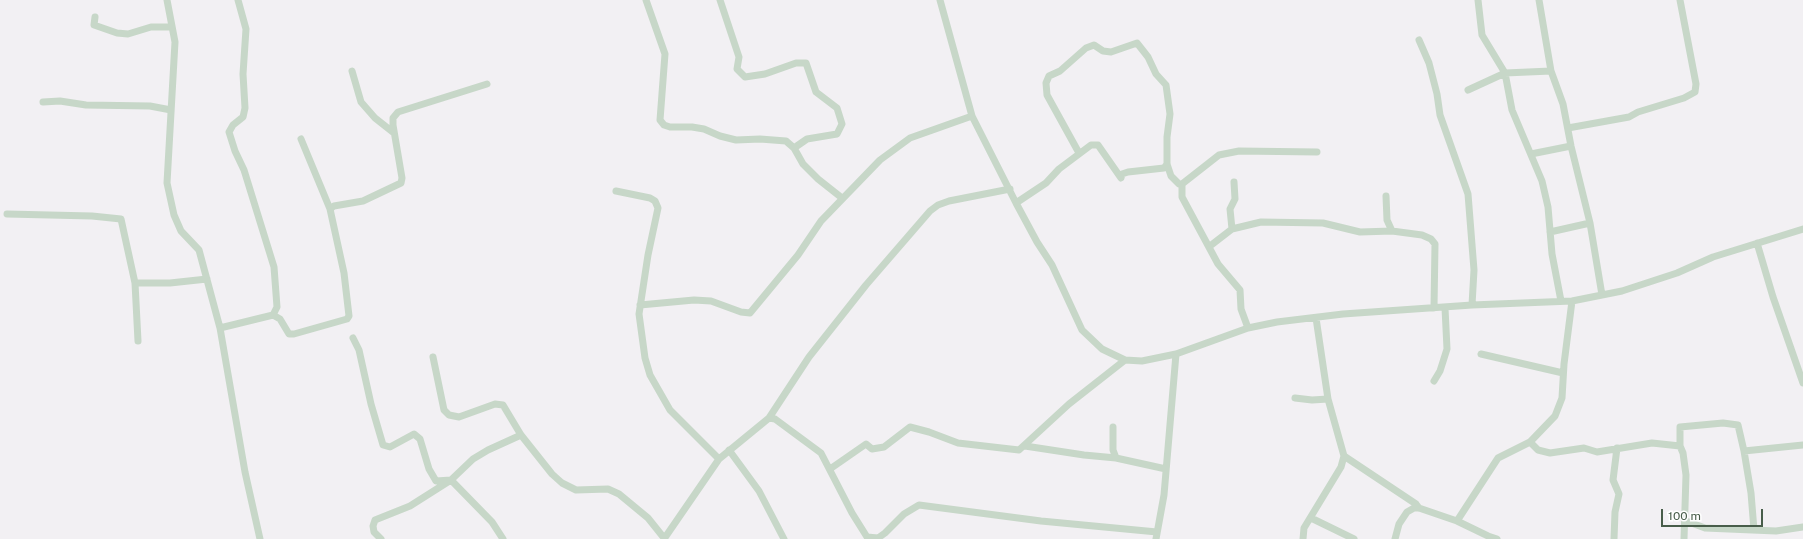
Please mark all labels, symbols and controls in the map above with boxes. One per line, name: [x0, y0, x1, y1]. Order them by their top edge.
scale bar: [1663, 501, 1765, 527]
text: 100 m: [1668, 509, 1701, 523]

